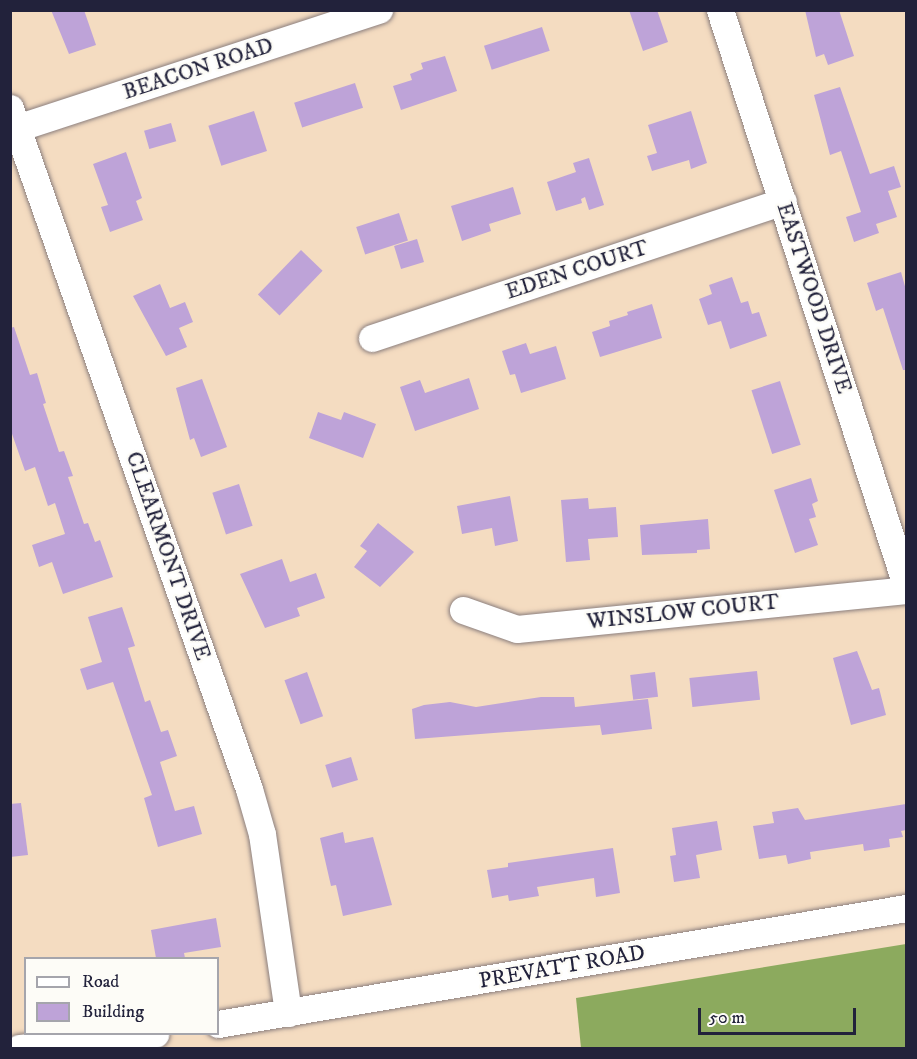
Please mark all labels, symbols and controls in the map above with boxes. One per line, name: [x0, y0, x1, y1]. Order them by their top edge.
street label: BEACON ROAD: [120, 32, 276, 106]
street label: EASTWOOD DRIVE: [771, 199, 857, 397]
street label: EDEN COURT: [502, 235, 652, 305]
street label: CLEARMONT DRIVE: [120, 448, 216, 664]
street label: WINSLOW COURT: [586, 589, 780, 635]
street label: PREVATT ROAD: [477, 939, 647, 995]
legend: [24, 957, 219, 1035]
text: Road: [82, 971, 119, 993]
scale bar: [701, 996, 858, 1034]
text: Building: [82, 1001, 144, 1023]
text: 50 m: [709, 1007, 745, 1029]

